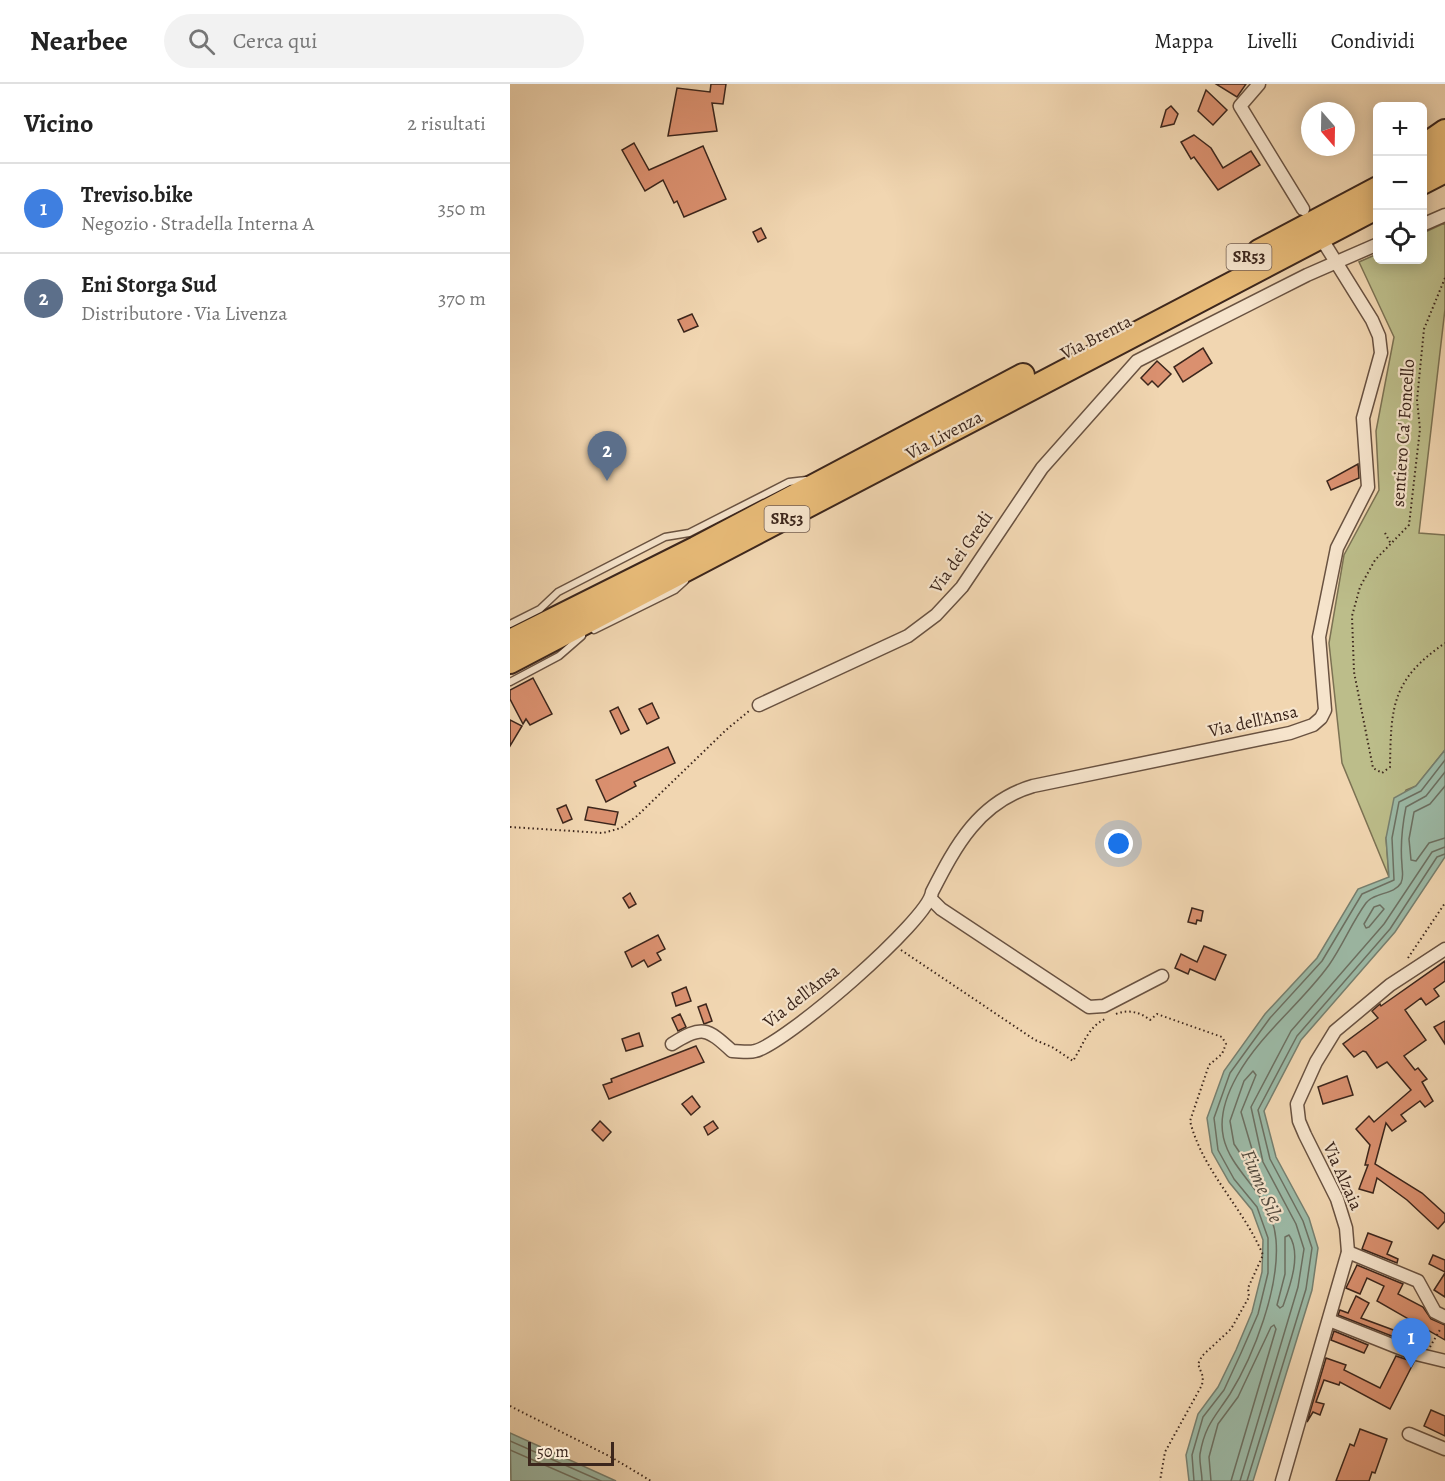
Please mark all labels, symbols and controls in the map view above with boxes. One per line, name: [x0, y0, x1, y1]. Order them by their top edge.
search box: [164, 14, 584, 68]
text: Nearbee: [30, 22, 128, 60]
icon: search: [185, 25, 218, 58]
text: Cerca qui: [233, 26, 317, 56]
text: Mappa: [1154, 27, 1213, 55]
text: Livelli: [1246, 27, 1298, 55]
text: Condividi: [1331, 27, 1415, 55]
north arrow: [1301, 102, 1355, 156]
map controls: [1373, 102, 1427, 264]
button: +: [1373, 102, 1427, 156]
text: Vicino: [24, 106, 93, 141]
text: 2 risultati: [407, 110, 486, 137]
button: −: [1373, 156, 1427, 210]
text: Treviso.bike: [81, 180, 193, 210]
text: 1: [40, 195, 47, 222]
text: 350 m: [438, 195, 486, 222]
text: Negozio · Stradella Interna A: [81, 210, 314, 237]
button: locate: [1373, 210, 1427, 264]
road number: SR53: [1226, 244, 1272, 270]
text: Eni Storga Sud: [81, 270, 217, 300]
text: 2: [39, 285, 48, 312]
text: 370 m: [438, 285, 486, 312]
text: Distributore · Via Livenza: [81, 300, 288, 327]
street label: Via Brenta: [1055, 309, 1136, 366]
street label: sentiero Ca' Foncello: [1386, 358, 1420, 508]
street label: Via Livenza: [900, 404, 987, 466]
pin: 2: [588, 432, 626, 481]
road number: SR53: [764, 506, 810, 532]
street label: Via dei Gredi: [923, 506, 998, 599]
street label: Via dell'Ansa: [1205, 699, 1301, 743]
your location: [1104, 829, 1133, 858]
street label: Via dell'Ansa: [757, 958, 845, 1034]
street label: Via Alzaia: [1317, 1137, 1369, 1214]
water label: Fiume Sile: [1235, 1145, 1289, 1227]
pin: 1: [1392, 1318, 1430, 1368]
scale bar: [528, 1439, 614, 1466]
text: 50 m: [537, 1441, 569, 1463]

